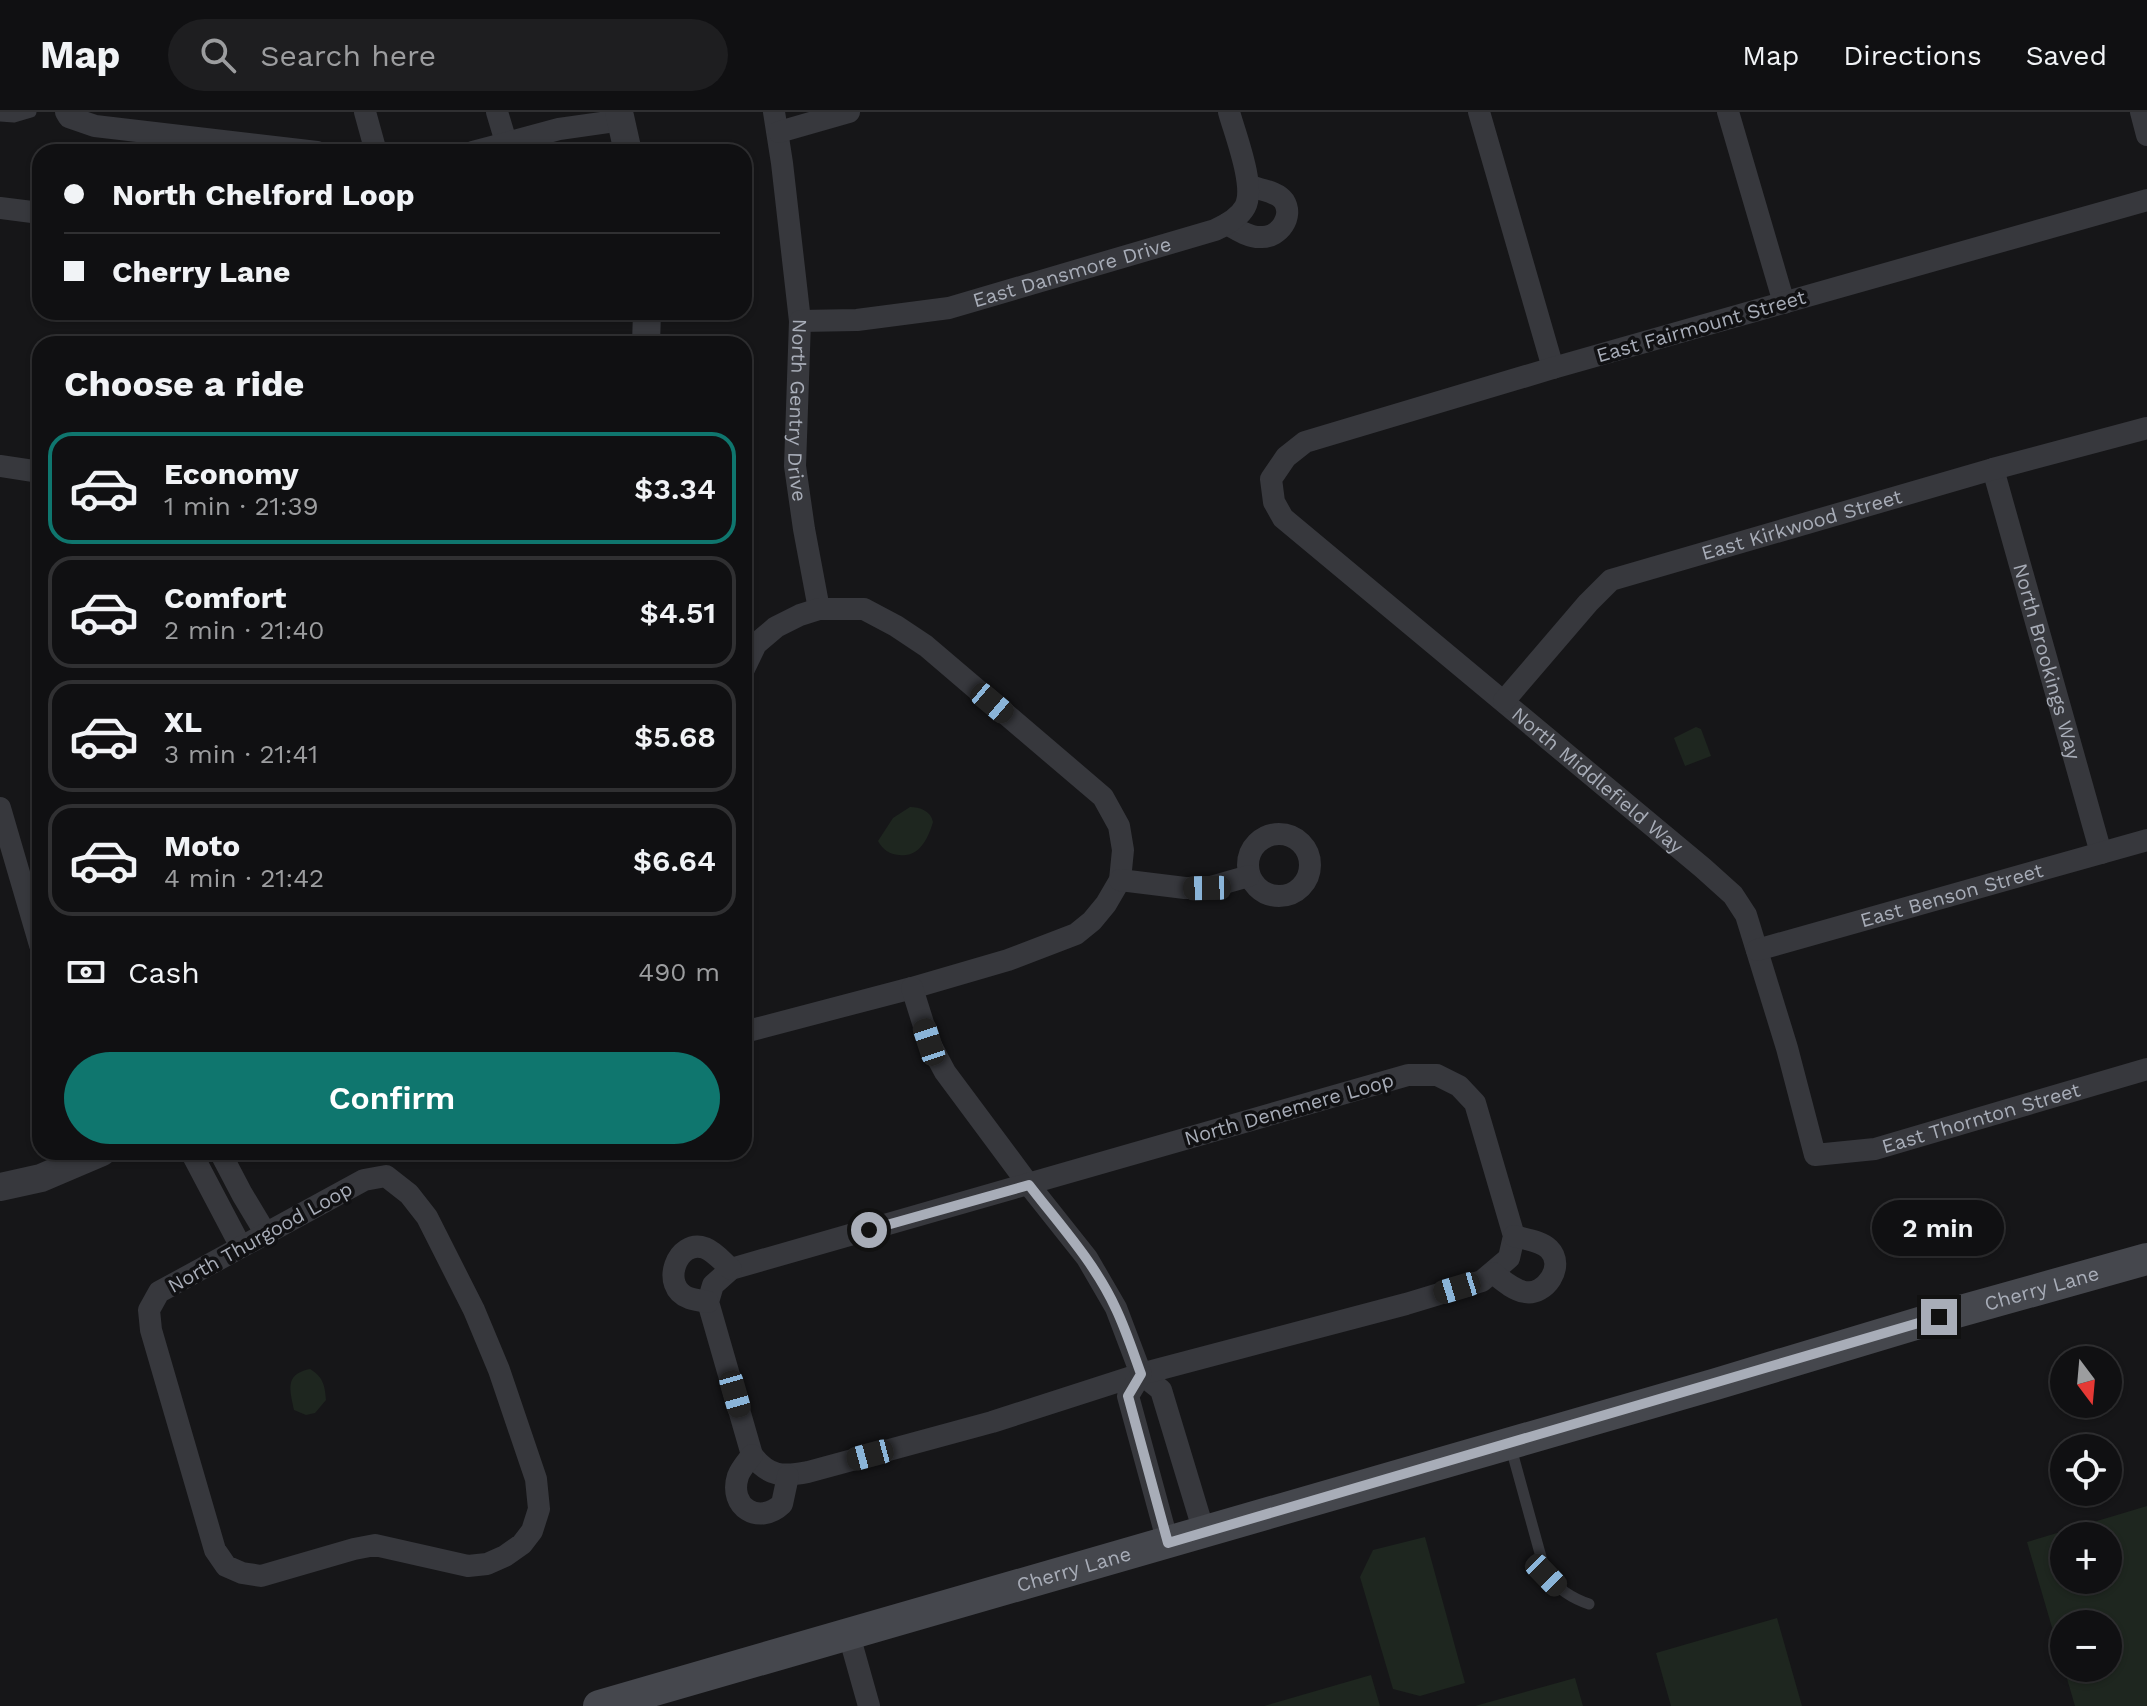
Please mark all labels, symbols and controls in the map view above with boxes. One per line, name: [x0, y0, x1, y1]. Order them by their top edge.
search box: [168, 19, 728, 91]
text: Map: [40, 33, 120, 77]
icon: search: [196, 33, 240, 77]
text: Search here: [260, 38, 436, 73]
text: Map: [1742, 39, 1799, 72]
text: Directions: [1843, 39, 1982, 72]
text: Saved: [2026, 39, 2107, 72]
text: North Chelford Loop: [112, 177, 414, 212]
street label: East Dansmore Drive: [970, 231, 1174, 312]
text: Cherry Lane: [112, 254, 290, 289]
street label: East Fairmount Street: [1593, 284, 1809, 367]
street label: North Gentry Drive: [783, 318, 812, 503]
text: Choose a ride: [64, 363, 304, 405]
icon: car: [68, 452, 140, 524]
text: Economy: [164, 456, 299, 491]
text: $3.34: [634, 471, 716, 506]
street label: East Kirkwood Street: [1698, 484, 1905, 565]
text: 1 min · 21:39: [164, 491, 319, 521]
street label: North Brookings Way: [2008, 561, 2086, 763]
icon: car: [68, 576, 140, 648]
text: Comfort: [164, 580, 286, 615]
text: $4.51: [640, 595, 716, 630]
text: 2 min · 21:40: [164, 615, 324, 645]
car: [966, 678, 1018, 728]
icon: car: [68, 700, 140, 772]
street label: North Middlefield Way: [1507, 702, 1689, 859]
text: XL: [164, 704, 202, 739]
text: $5.68: [634, 719, 716, 754]
text: 3 min · 21:41: [164, 739, 318, 769]
icon: car: [68, 824, 140, 896]
text: Moto: [164, 828, 240, 863]
text: $6.64: [633, 843, 716, 878]
street label: East Benson Street: [1857, 858, 2046, 932]
text: 4 min · 21:42: [164, 863, 324, 893]
car: [1183, 876, 1231, 900]
icon: cash: [64, 950, 108, 994]
text: Cash: [128, 955, 200, 990]
text: 490 m: [638, 957, 720, 987]
car: [910, 1015, 948, 1069]
button: Confirm: [64, 1052, 720, 1144]
street label: North Denemere Loop: [1182, 1068, 1396, 1150]
street label: East Thornton Street: [1879, 1077, 2084, 1158]
street label: North Thurgood Loop: [163, 1176, 357, 1298]
callout: 2 min: [1873, 1201, 2005, 1257]
route start: [851, 1212, 887, 1248]
text: 2 min: [1902, 1213, 1974, 1243]
street label: Cherry Lane: [1982, 1261, 2102, 1316]
car: [1431, 1270, 1483, 1306]
route end: [1921, 1299, 1957, 1335]
north arrow: [2050, 1346, 2122, 1418]
map controls: [2050, 1346, 2122, 1682]
car: [717, 1368, 753, 1420]
button: locate: [2050, 1434, 2122, 1506]
car: [844, 1437, 896, 1473]
button: +: [2050, 1522, 2122, 1594]
street label: Cherry Lane: [1014, 1541, 1134, 1597]
car: [1521, 1549, 1571, 1601]
button: −: [2050, 1610, 2122, 1682]

